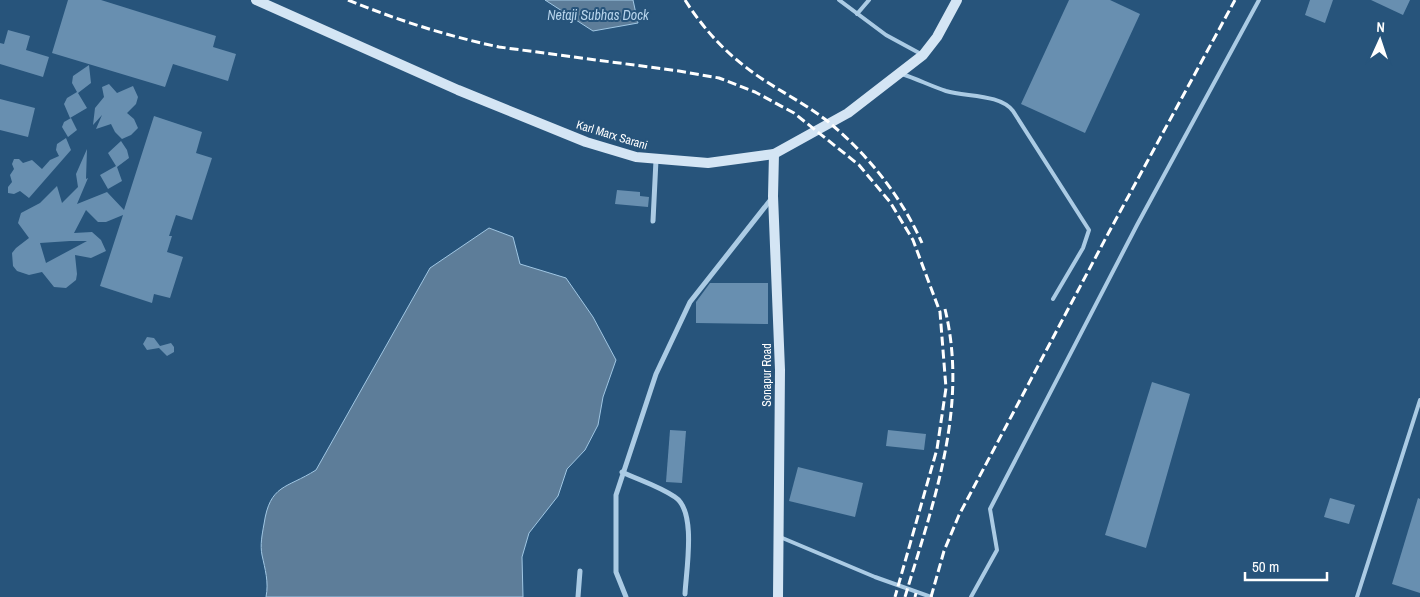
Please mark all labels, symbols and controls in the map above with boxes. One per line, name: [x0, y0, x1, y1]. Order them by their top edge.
water label: Netaji Subhas Dock: [547, 6, 650, 24]
north arrow: [1355, 15, 1405, 65]
text: N: [1376, 18, 1385, 36]
street label: Karl Marx Sarani: [574, 117, 650, 153]
street label: Sonapur Road: [759, 343, 775, 407]
scale bar: [1245, 550, 1328, 582]
text: 50 m: [1252, 556, 1279, 577]

